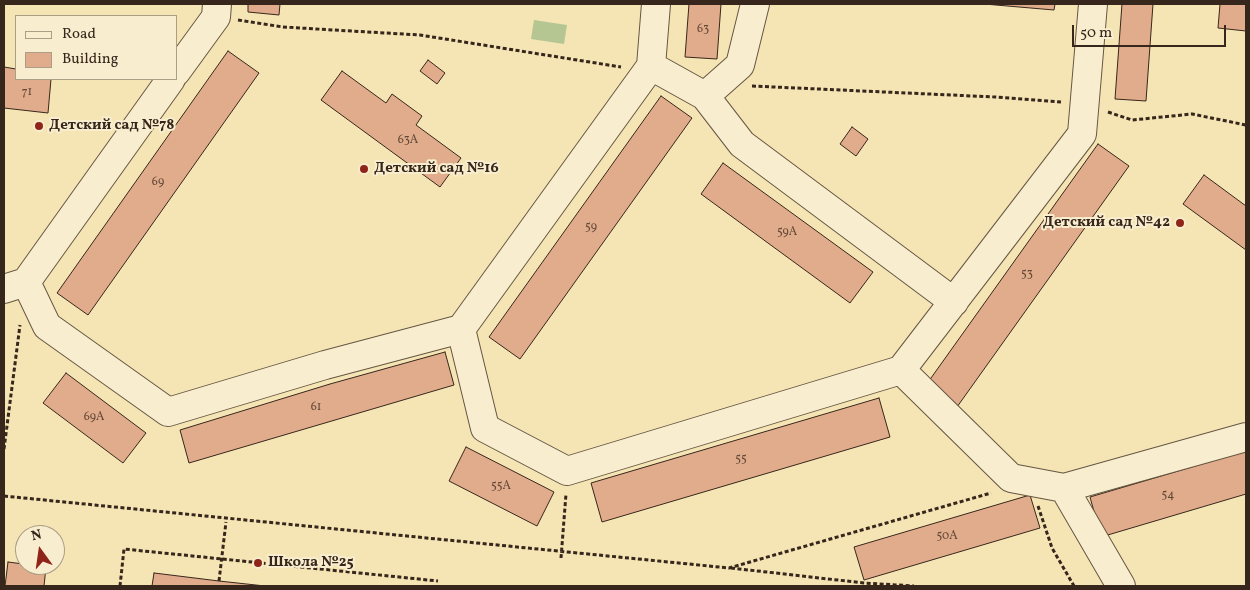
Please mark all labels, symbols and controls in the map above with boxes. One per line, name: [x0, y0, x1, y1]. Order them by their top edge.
legend: [15, 15, 178, 80]
scale bar: [1075, 15, 1229, 47]
house number: 63: [697, 23, 709, 37]
text: 50 m: [1080, 23, 1112, 44]
text: Road: [62, 24, 96, 45]
text: Building: [62, 49, 118, 70]
house number: 71: [22, 86, 32, 100]
place label: Детский сад №78: [49, 117, 174, 135]
marker: Детский сад №78: [33, 120, 45, 132]
house number: 63А: [398, 134, 418, 148]
place label: Детский сад №16: [374, 160, 499, 178]
marker: Детский сад №16: [358, 163, 370, 175]
house number: 69: [152, 176, 164, 190]
place label: Детский сад №42: [1043, 214, 1170, 232]
marker: Детский сад №42: [1174, 217, 1186, 229]
house number: 59: [585, 221, 597, 235]
house number: 59А: [777, 226, 797, 240]
house number: 53: [1021, 268, 1033, 282]
house number: 61: [311, 401, 321, 415]
house number: 69А: [84, 411, 104, 425]
house number: 55: [735, 453, 747, 467]
house number: 55А: [491, 480, 511, 494]
house number: 54: [1162, 489, 1174, 503]
north arrow: [15, 525, 65, 575]
text: N: [29, 525, 44, 546]
house number: 50А: [936, 530, 958, 544]
place label: Школа №25: [268, 554, 354, 572]
marker: Школа №25: [252, 557, 264, 569]

